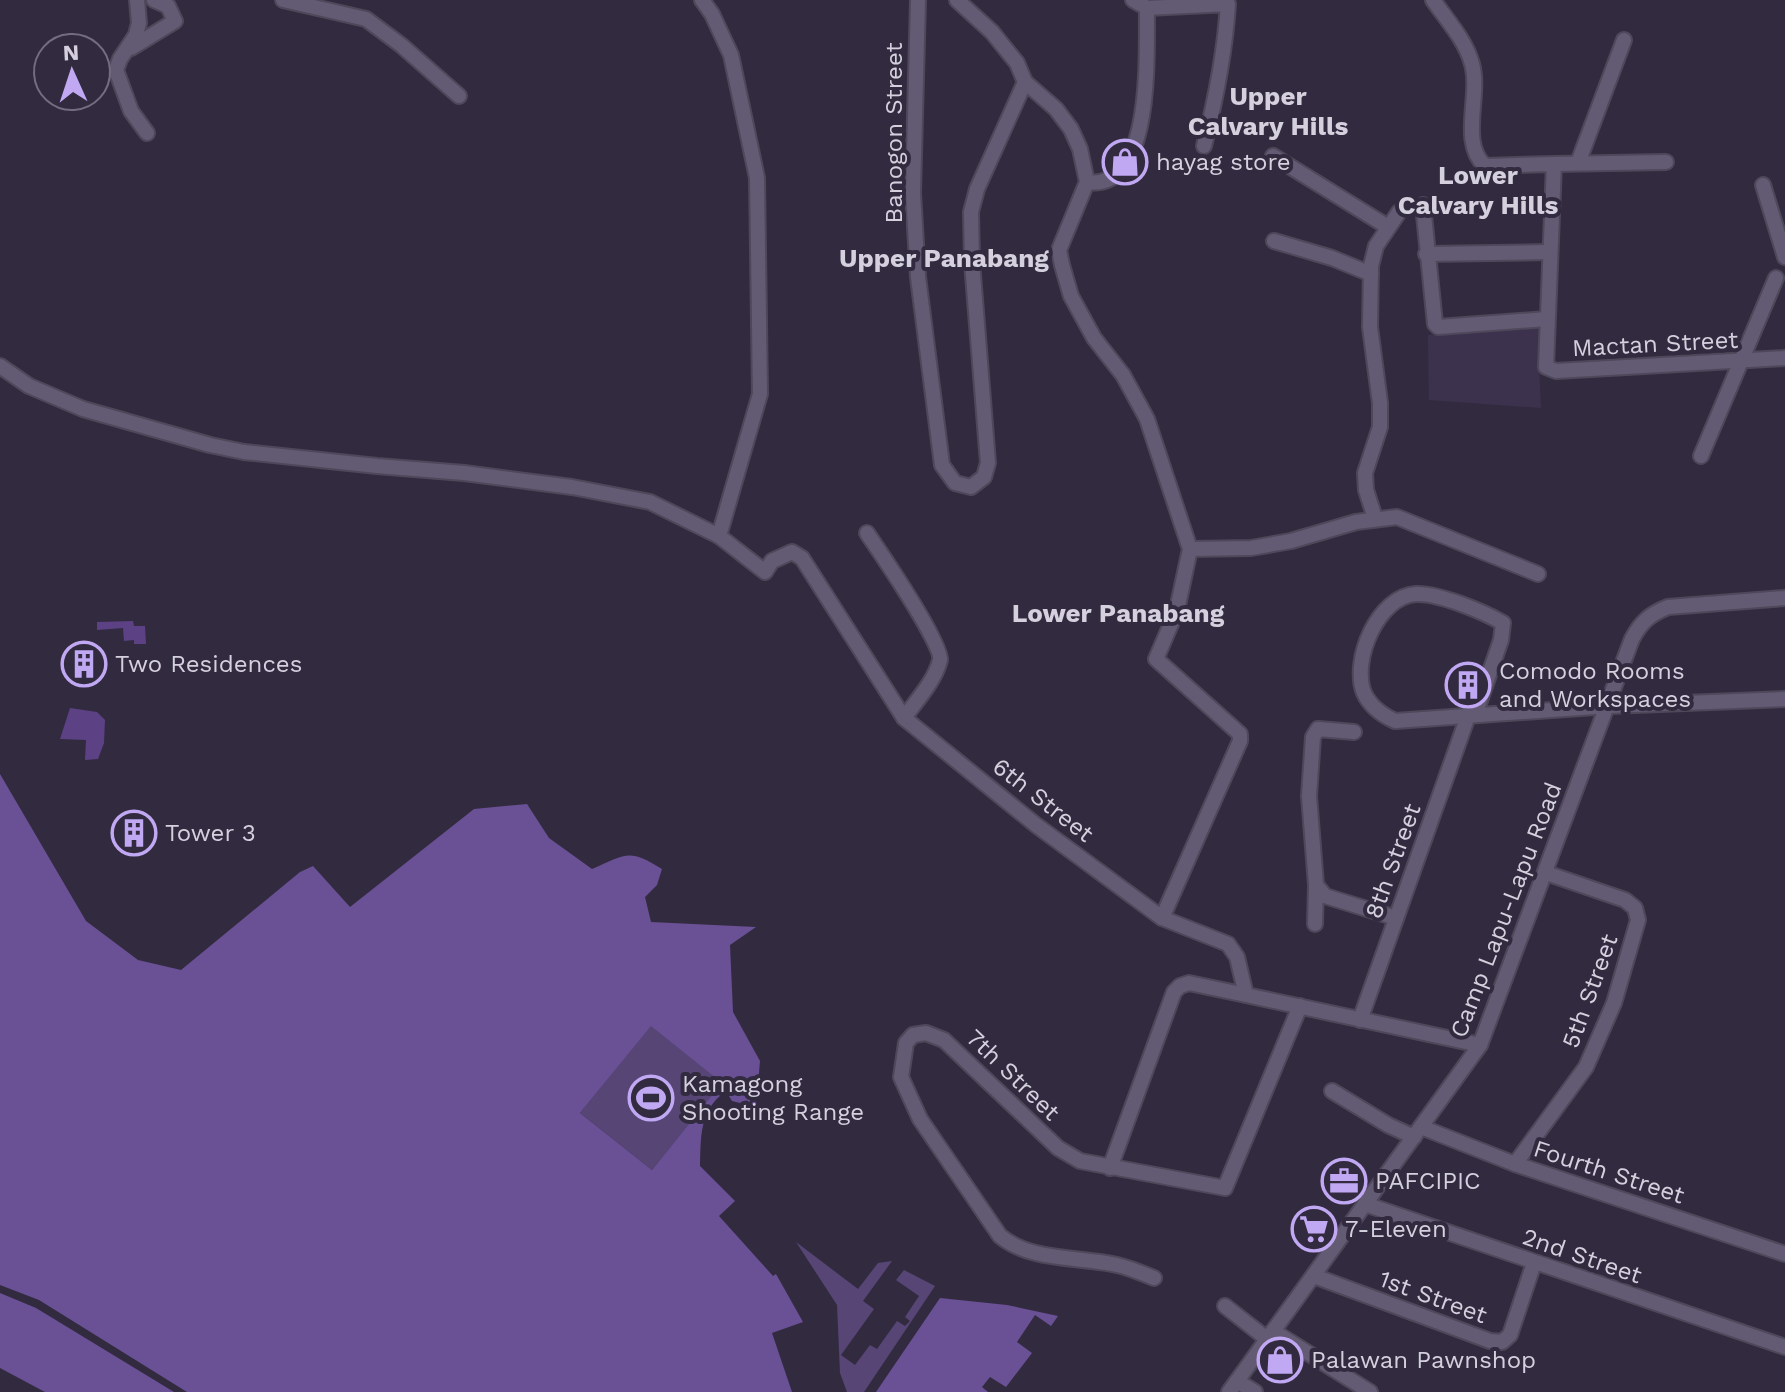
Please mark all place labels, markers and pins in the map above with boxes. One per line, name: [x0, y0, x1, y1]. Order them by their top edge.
shop icon: hayag store: [1101, 138, 1149, 186]
place label: hayag store: [1156, 148, 1291, 176]
building icon: Two Residences: [60, 640, 108, 688]
place label: Two Residences: [115, 650, 302, 678]
place label: Comodo Rooms and Workspaces: [1499, 657, 1691, 713]
building icon: Comodo Rooms and Workspaces: [1444, 661, 1492, 709]
building icon: Tower 3: [110, 809, 158, 857]
place label: Tower 3: [165, 819, 256, 847]
place label: Kamagong Shooting Range: [682, 1070, 864, 1126]
sports icon: Kamagong Shooting Range: [627, 1074, 675, 1122]
office icon: PAFCIPIC: [1320, 1157, 1368, 1205]
place label: PAFCIPIC: [1375, 1167, 1480, 1195]
supermarket icon: 7-Eleven: [1290, 1205, 1338, 1253]
place label: 7-Eleven: [1345, 1215, 1447, 1243]
shop icon: Palawan Pawnshop: [1256, 1336, 1304, 1384]
place label: Palawan Pawnshop: [1311, 1346, 1536, 1374]

